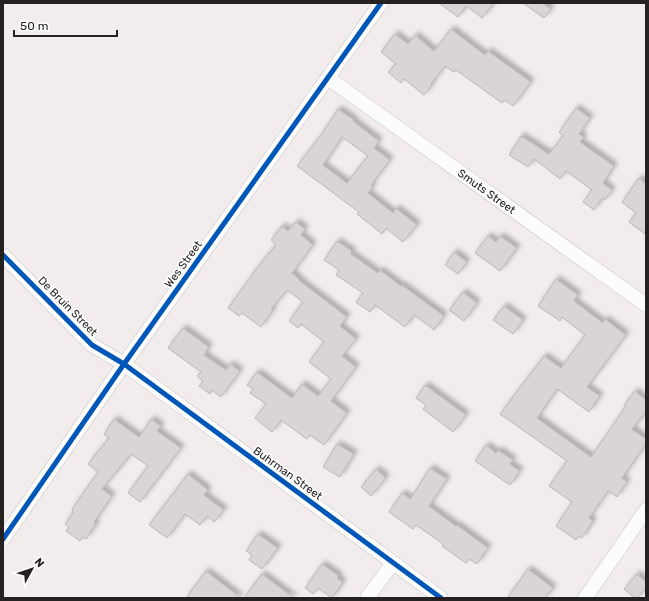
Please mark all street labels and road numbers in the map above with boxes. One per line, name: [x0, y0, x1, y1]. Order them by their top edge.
street label: Smuts Street: [455, 167, 518, 217]
street label: Wes Street: [162, 238, 205, 290]
street label: De Bruin Street: [35, 274, 100, 339]
street label: Buhrman Street: [251, 444, 325, 503]

